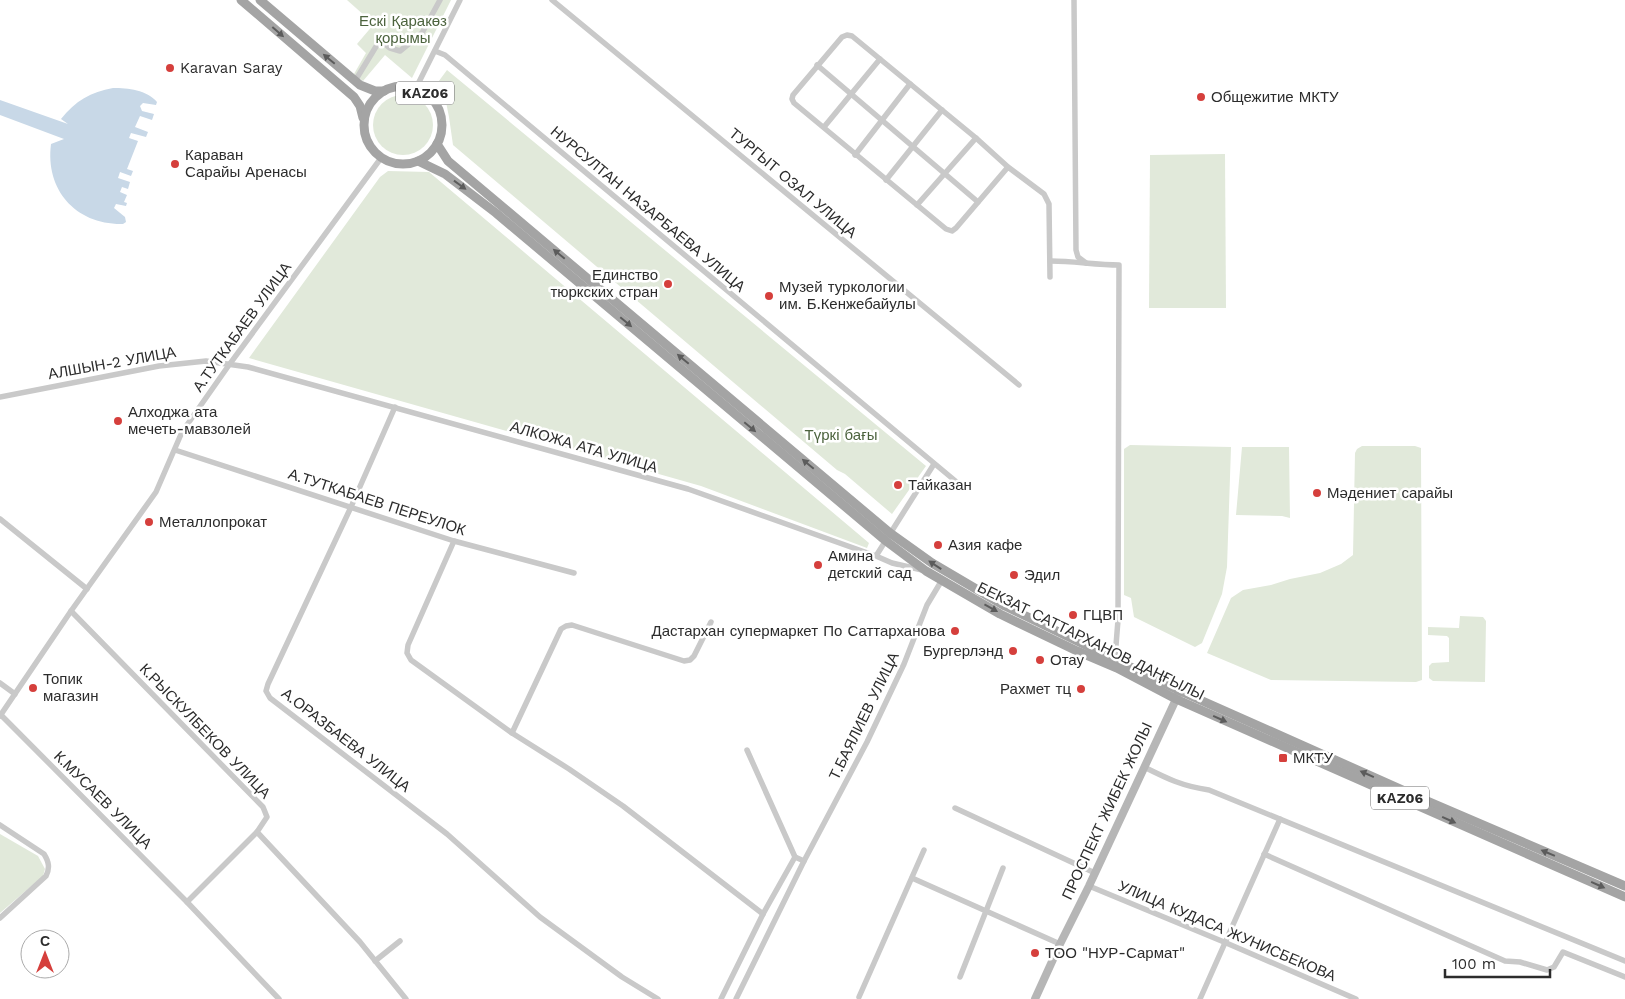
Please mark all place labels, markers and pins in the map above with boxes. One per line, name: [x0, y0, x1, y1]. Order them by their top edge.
place label: Karavan Saray: [180, 59, 283, 77]
marker: Karavan Saray: [164, 62, 176, 74]
place label: Общежитие МКТУ: [1211, 88, 1339, 106]
marker: Общежитие МКТУ: [1195, 91, 1207, 103]
place label: Караван Сарайы Аренасы: [185, 146, 307, 181]
marker: Караван Сарайы Аренасы: [169, 158, 181, 170]
place label: Единство тюркских стран: [550, 266, 658, 301]
marker: Единство тюркских стран: [662, 278, 674, 290]
place label: Музей туркологии им. Б.Кенжебайулы: [779, 278, 916, 313]
marker: Музей туркологии им. Б.Кенжебайулы: [763, 290, 775, 302]
place label: Алходжа ата мечеть-мавзолей: [128, 403, 251, 438]
marker: Алходжа ата мечеть-мавзолей: [112, 415, 124, 427]
place label: Тайказан: [908, 476, 972, 494]
marker: Тайказан: [892, 479, 904, 491]
place label: Мәдениет сарайы: [1327, 484, 1453, 502]
marker: Мәдениет сарайы: [1311, 487, 1323, 499]
place label: Металлопрокат: [159, 513, 267, 531]
marker: Металлопрокат: [143, 516, 155, 528]
place label: Азия кафе: [948, 536, 1022, 554]
marker: Азия кафе: [932, 539, 944, 551]
place label: Амина детский сад: [828, 547, 912, 582]
marker: Амина детский сад: [812, 559, 824, 571]
place label: Эдил: [1024, 566, 1060, 584]
marker: Эдил: [1008, 569, 1020, 581]
place label: ГЦВП: [1083, 606, 1123, 624]
marker: ГЦВП: [1067, 609, 1079, 621]
place label: Дастархан супермаркет По Саттарханова: [652, 622, 946, 640]
marker: Дастархан супермаркет По Саттарханова: [949, 625, 961, 637]
place label: Бургерлэнд: [923, 642, 1003, 660]
marker: Бургерлэнд: [1007, 645, 1019, 657]
place label: Отау: [1050, 651, 1085, 669]
marker: Отау: [1034, 654, 1046, 666]
place label: Топик магазин: [43, 670, 99, 705]
place label: Рахмет тц: [1000, 680, 1071, 698]
marker: Топик магазин: [27, 682, 39, 694]
marker: Рахмет тц: [1075, 683, 1087, 695]
place label: МКТУ: [1293, 749, 1333, 767]
marker: МКТУ: [1277, 752, 1289, 764]
place label: ТОО "НУР-Сармат": [1045, 944, 1185, 962]
marker: ТОО "НУР-Сармат": [1029, 947, 1041, 959]

